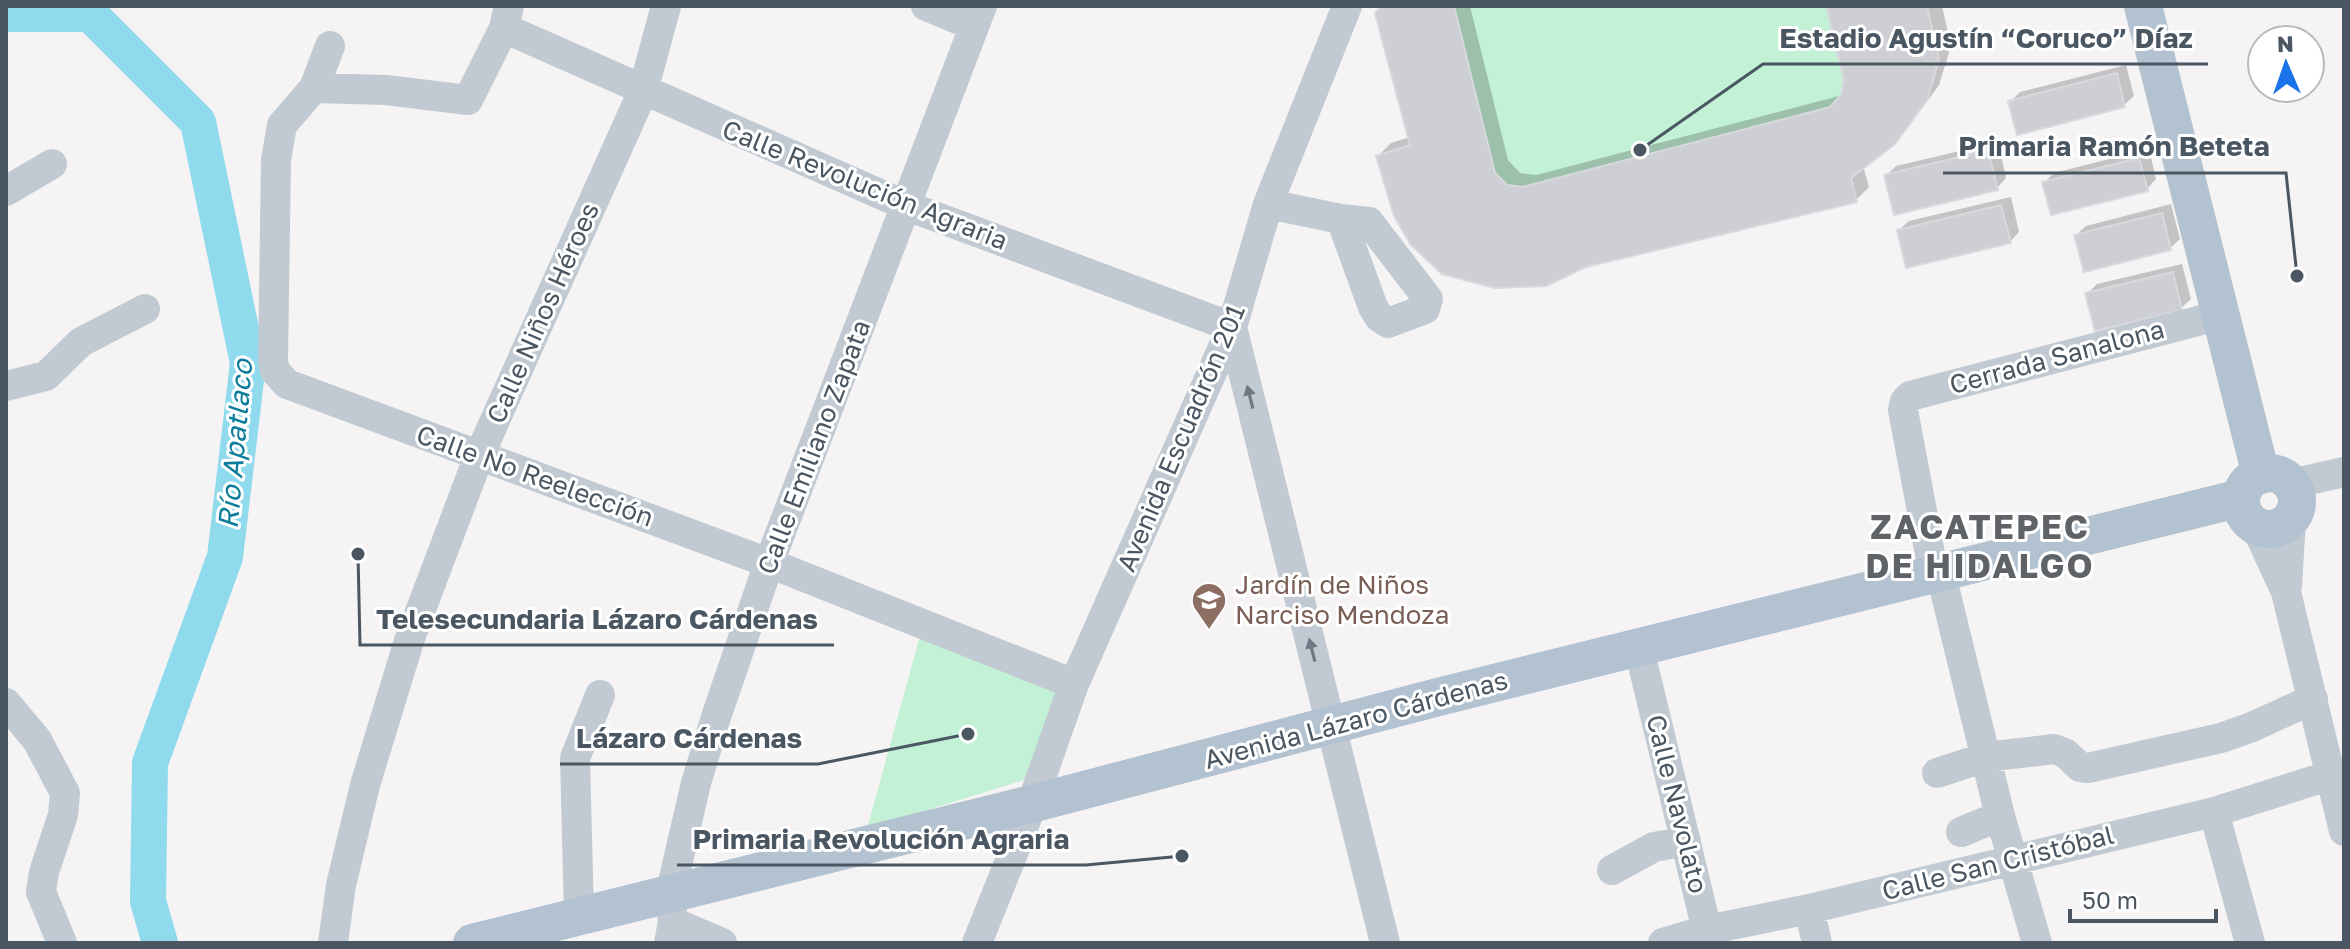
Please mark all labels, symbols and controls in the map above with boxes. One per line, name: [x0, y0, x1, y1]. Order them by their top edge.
callout: Estadio Agustín “Coruco” Díaz: [1763, 12, 2208, 64]
text: Estadio Agustín “Coruco” Díaz: [1779, 21, 2193, 54]
north arrow: [2246, 24, 2326, 104]
text: N: [2276, 30, 2294, 57]
street label: Calle Revolución Agraria: [718, 113, 1012, 256]
callout: Primaria Ramón Beteta: [1943, 121, 2286, 173]
text: Primaria Ramón Beteta: [1958, 129, 2270, 162]
street label: Calle Niños Héroes: [480, 198, 605, 428]
street label: Avenida Escuadrón 201: [1110, 300, 1251, 576]
street label: Cerrada Sanalona: [1946, 313, 2168, 400]
street label: Calle Emiliano Zapata: [751, 315, 876, 578]
water label: Río Apatlaco: [211, 356, 259, 530]
one-way arrow: [1243, 385, 1255, 410]
street label: Calle No Reelección: [412, 418, 658, 533]
district label: ZACATEPEC DE HIDALGO: [1865, 506, 2095, 585]
place label: Jardín de Niños Narciso Mendoza: [1235, 569, 1449, 630]
school or university icon: Jardín de Niños Narciso Mendoza: [1190, 581, 1228, 631]
callout: Telesecundaria Lázaro Cárdenas: [360, 593, 834, 645]
text: Telesecundaria Lázaro Cárdenas: [376, 602, 818, 635]
one-way arrow: [1306, 637, 1318, 662]
street label: Avenida Lázaro Cárdenas: [1201, 664, 1511, 775]
callout: Lázaro Cárdenas: [560, 712, 818, 764]
street label: Calle Navolato: [1640, 712, 1715, 896]
text: Lázaro Cárdenas: [576, 721, 802, 754]
callout: Primaria Revolución Agraria: [677, 813, 1086, 865]
street label: Calle San Cristóbal: [1879, 819, 2117, 906]
text: Primaria Revolución Agraria: [693, 822, 1069, 855]
scale bar: [2070, 873, 2216, 923]
text: 50 m: [2082, 885, 2138, 914]

